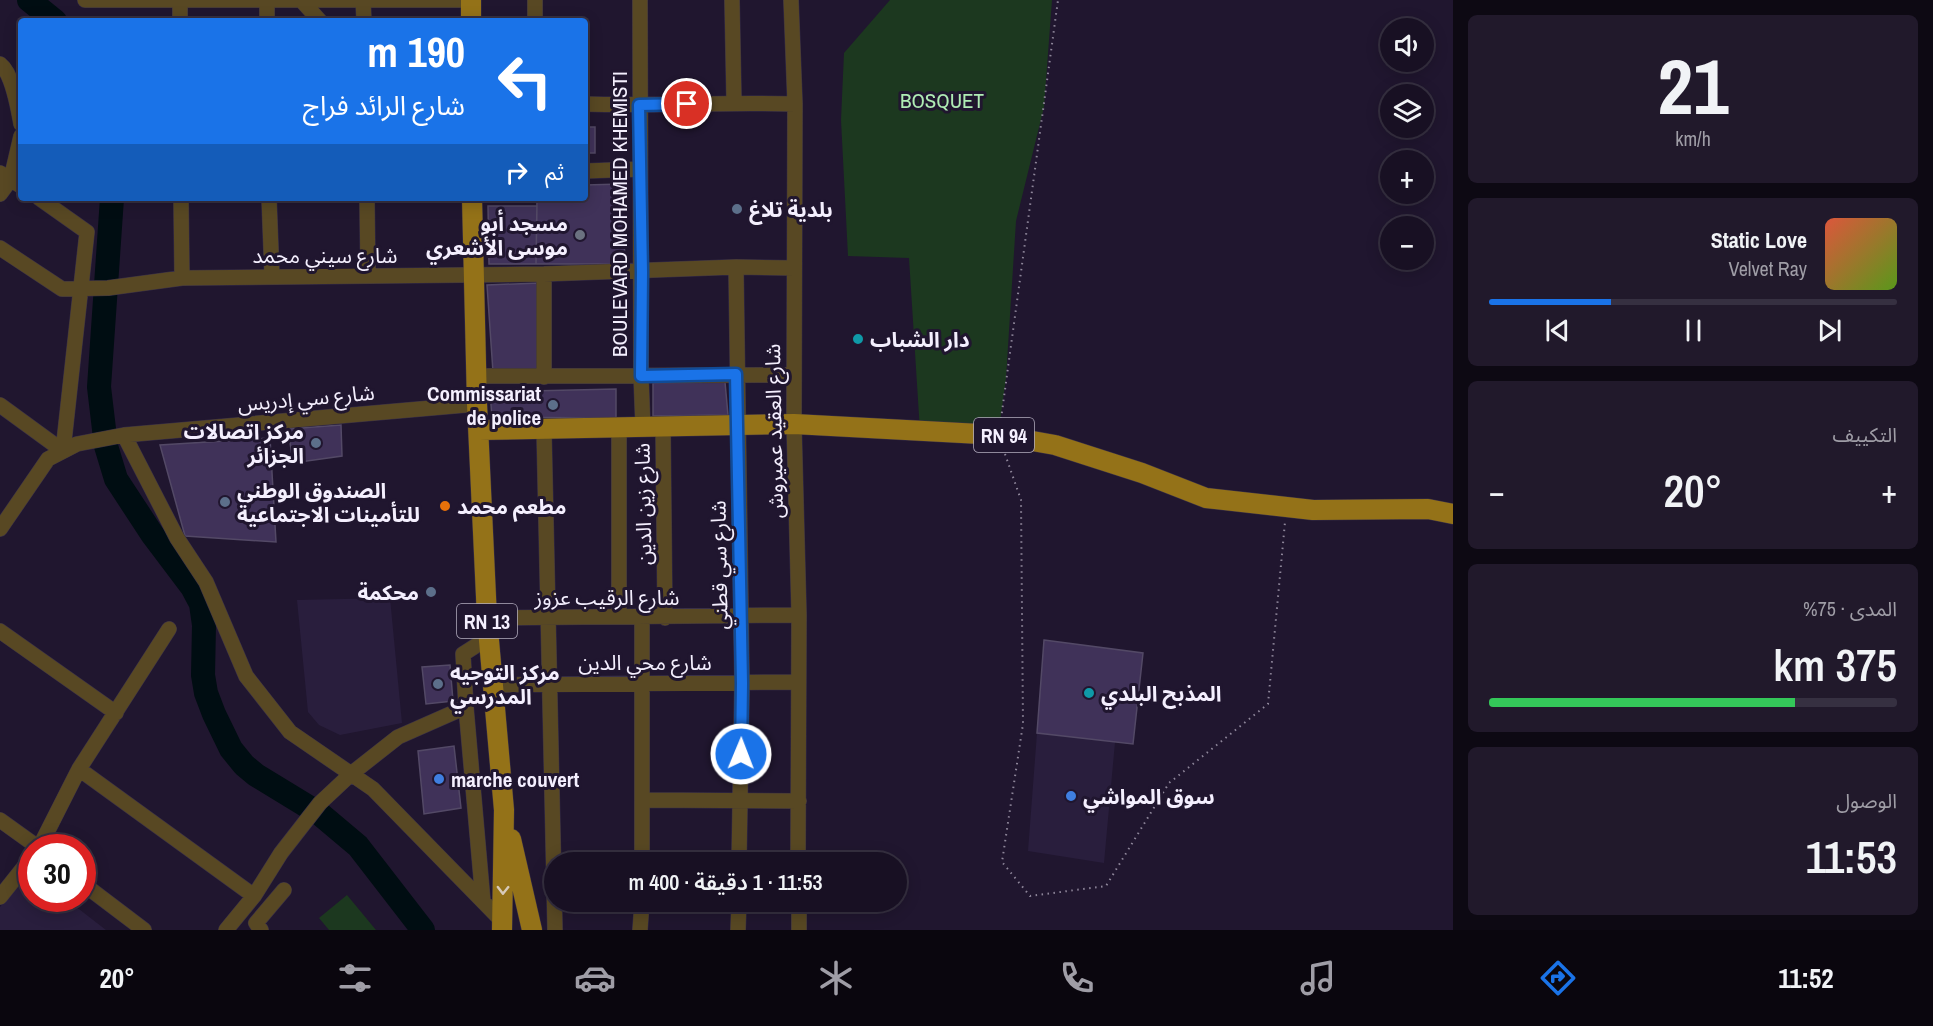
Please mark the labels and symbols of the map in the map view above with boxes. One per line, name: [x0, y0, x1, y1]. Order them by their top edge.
street label: BOULEVARD MOHAMED KHEMISTI: [605, 71, 634, 357]
pin: [661, 78, 712, 129]
park label: BOSQUET: [900, 86, 985, 115]
place label: بلدية تلاغ: [749, 195, 833, 225]
marker: بلدية تلاغ: [730, 202, 744, 216]
place label: مسجد أبو موسى الأشعري: [426, 209, 568, 264]
marker: مسجد أبو موسى الأشعري: [573, 228, 587, 242]
street label: شارع سيني محمد: [252, 241, 398, 271]
place label: دار الشباب: [870, 325, 970, 354]
marker: دار الشباب: [851, 332, 865, 346]
street label: شارع العقيد عميروش: [758, 343, 791, 519]
street label: شارع سي إدريس: [236, 378, 376, 420]
place label: Commissariat de police: [427, 379, 541, 432]
marker: Commissariat de police: [546, 398, 560, 412]
place label: مركز اتصالات الجزائر: [184, 417, 304, 470]
road number: RN 94: [974, 418, 1034, 452]
marker: مركز اتصالات الجزائر: [309, 436, 323, 450]
street label: شارع زين الدين: [627, 443, 660, 565]
place label: الصندوق الوطني للتأمينات الاجتماعية: [237, 476, 420, 529]
place label: مطعم محمد: [457, 492, 567, 522]
marker: الصندوق الوطني للتأمينات الاجتماعية: [218, 495, 232, 509]
marker: مطعم محمد: [438, 499, 452, 513]
street label: شارع سي قطني: [703, 500, 736, 630]
place label: محكمة: [358, 578, 419, 607]
street label: شارع الرقيب عزوز: [534, 583, 679, 613]
marker: محكمة: [424, 585, 438, 599]
road number: RN 13: [457, 604, 517, 638]
street label: شارع محي الدين: [578, 648, 712, 678]
place label: مركز التوجيه المدرسي: [450, 658, 560, 713]
marker: مركز التوجيه المدرسي: [431, 677, 445, 691]
place label: المذبح البلدي: [1101, 679, 1222, 710]
marker: المذبح البلدي: [1082, 686, 1096, 700]
position arrow: [709, 722, 773, 786]
place label: marche couvert: [451, 765, 580, 794]
marker: marche couvert: [432, 772, 446, 786]
place label: سوق المواشي: [1083, 782, 1215, 813]
marker: سوق المواشي: [1064, 789, 1078, 803]
speed limit sign: 30: [18, 834, 96, 912]
one-way arrow: [497, 885, 509, 894]

